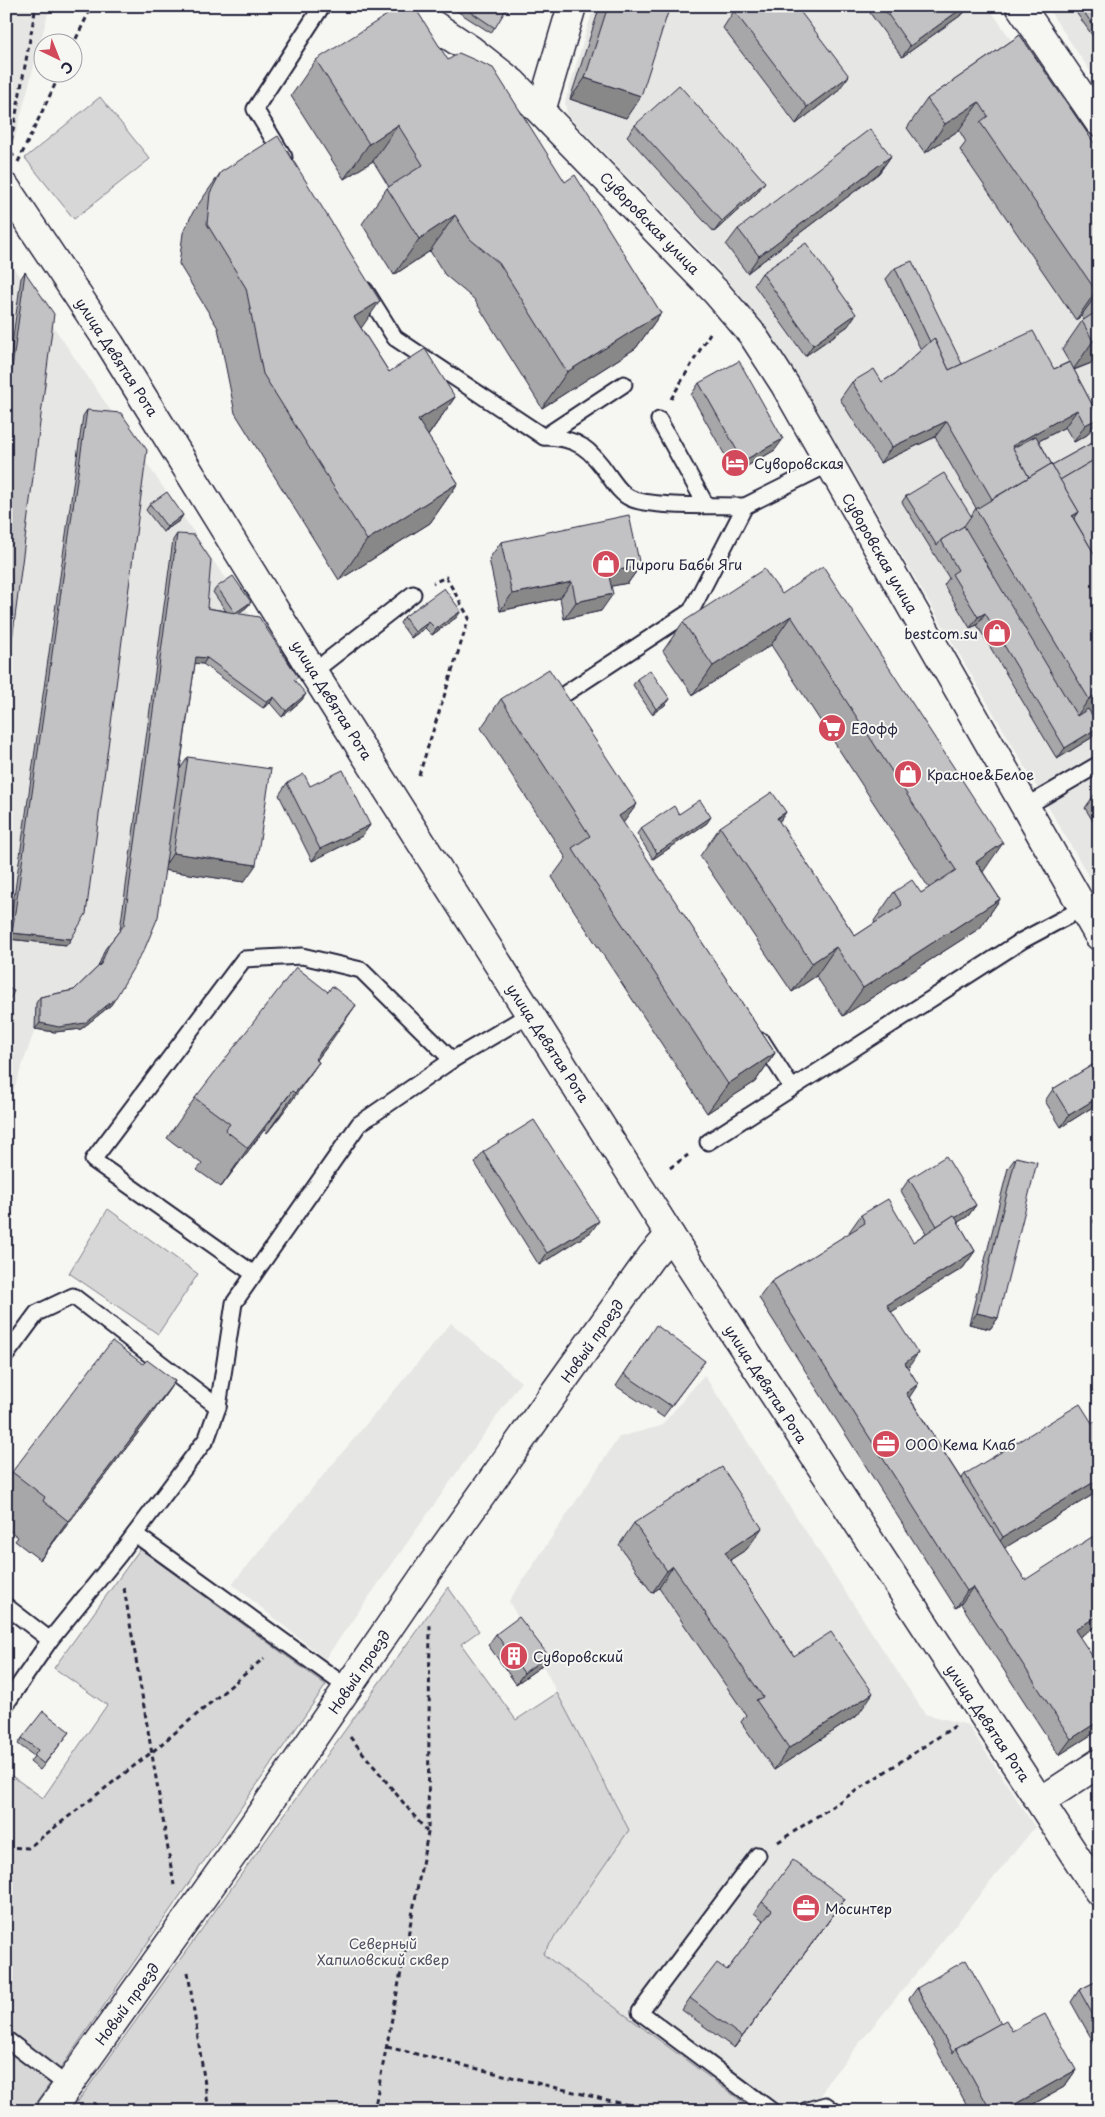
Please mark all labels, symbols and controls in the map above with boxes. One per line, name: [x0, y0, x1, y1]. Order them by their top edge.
north arrow: [32, 32, 82, 82]
text: С: [56, 57, 78, 79]
street label: Суворовская улица: [595, 167, 705, 279]
street label: улица Девятая Рота: [71, 294, 163, 421]
hotel icon: Суворовская: [720, 448, 750, 478]
place label: Суворовская: [754, 453, 844, 474]
street label: Суворовская улица: [837, 489, 923, 617]
shop icon: Пироги Бабы Яги: [591, 549, 621, 579]
place label: Пироги Бабы Яги: [625, 554, 742, 575]
shop icon: bestcom.su: [982, 618, 1012, 648]
place label: bestcom.su: [905, 623, 978, 644]
street label: улица Девятая Рота: [287, 636, 378, 764]
supermarket icon: Едофф: [817, 713, 847, 743]
place label: Едофф: [851, 718, 898, 739]
shop icon: Красное&Белое: [893, 759, 923, 789]
place label: Красное&Белое: [927, 764, 1034, 785]
street label: улица Девятая Рота: [502, 980, 594, 1107]
street label: Новый проезд: [556, 1295, 628, 1387]
street label: улица Девятая Рота: [720, 1321, 812, 1448]
office icon: ООО Кема Клаб: [871, 1429, 901, 1459]
place label: ООО Кема Клаб: [905, 1434, 1016, 1455]
street label: Новый проезд: [323, 1626, 395, 1718]
building icon: Суворовский: [499, 1641, 529, 1671]
place label: Суворовский: [533, 1646, 623, 1667]
street label: улица Девятая Рота: [941, 1660, 1035, 1786]
office icon: Мосинтер: [791, 1893, 821, 1923]
place label: Мосинтер: [825, 1898, 892, 1919]
park label: Северный Хапиловский сквер: [317, 1933, 449, 1970]
street label: Новый проезд: [90, 1959, 164, 2049]

